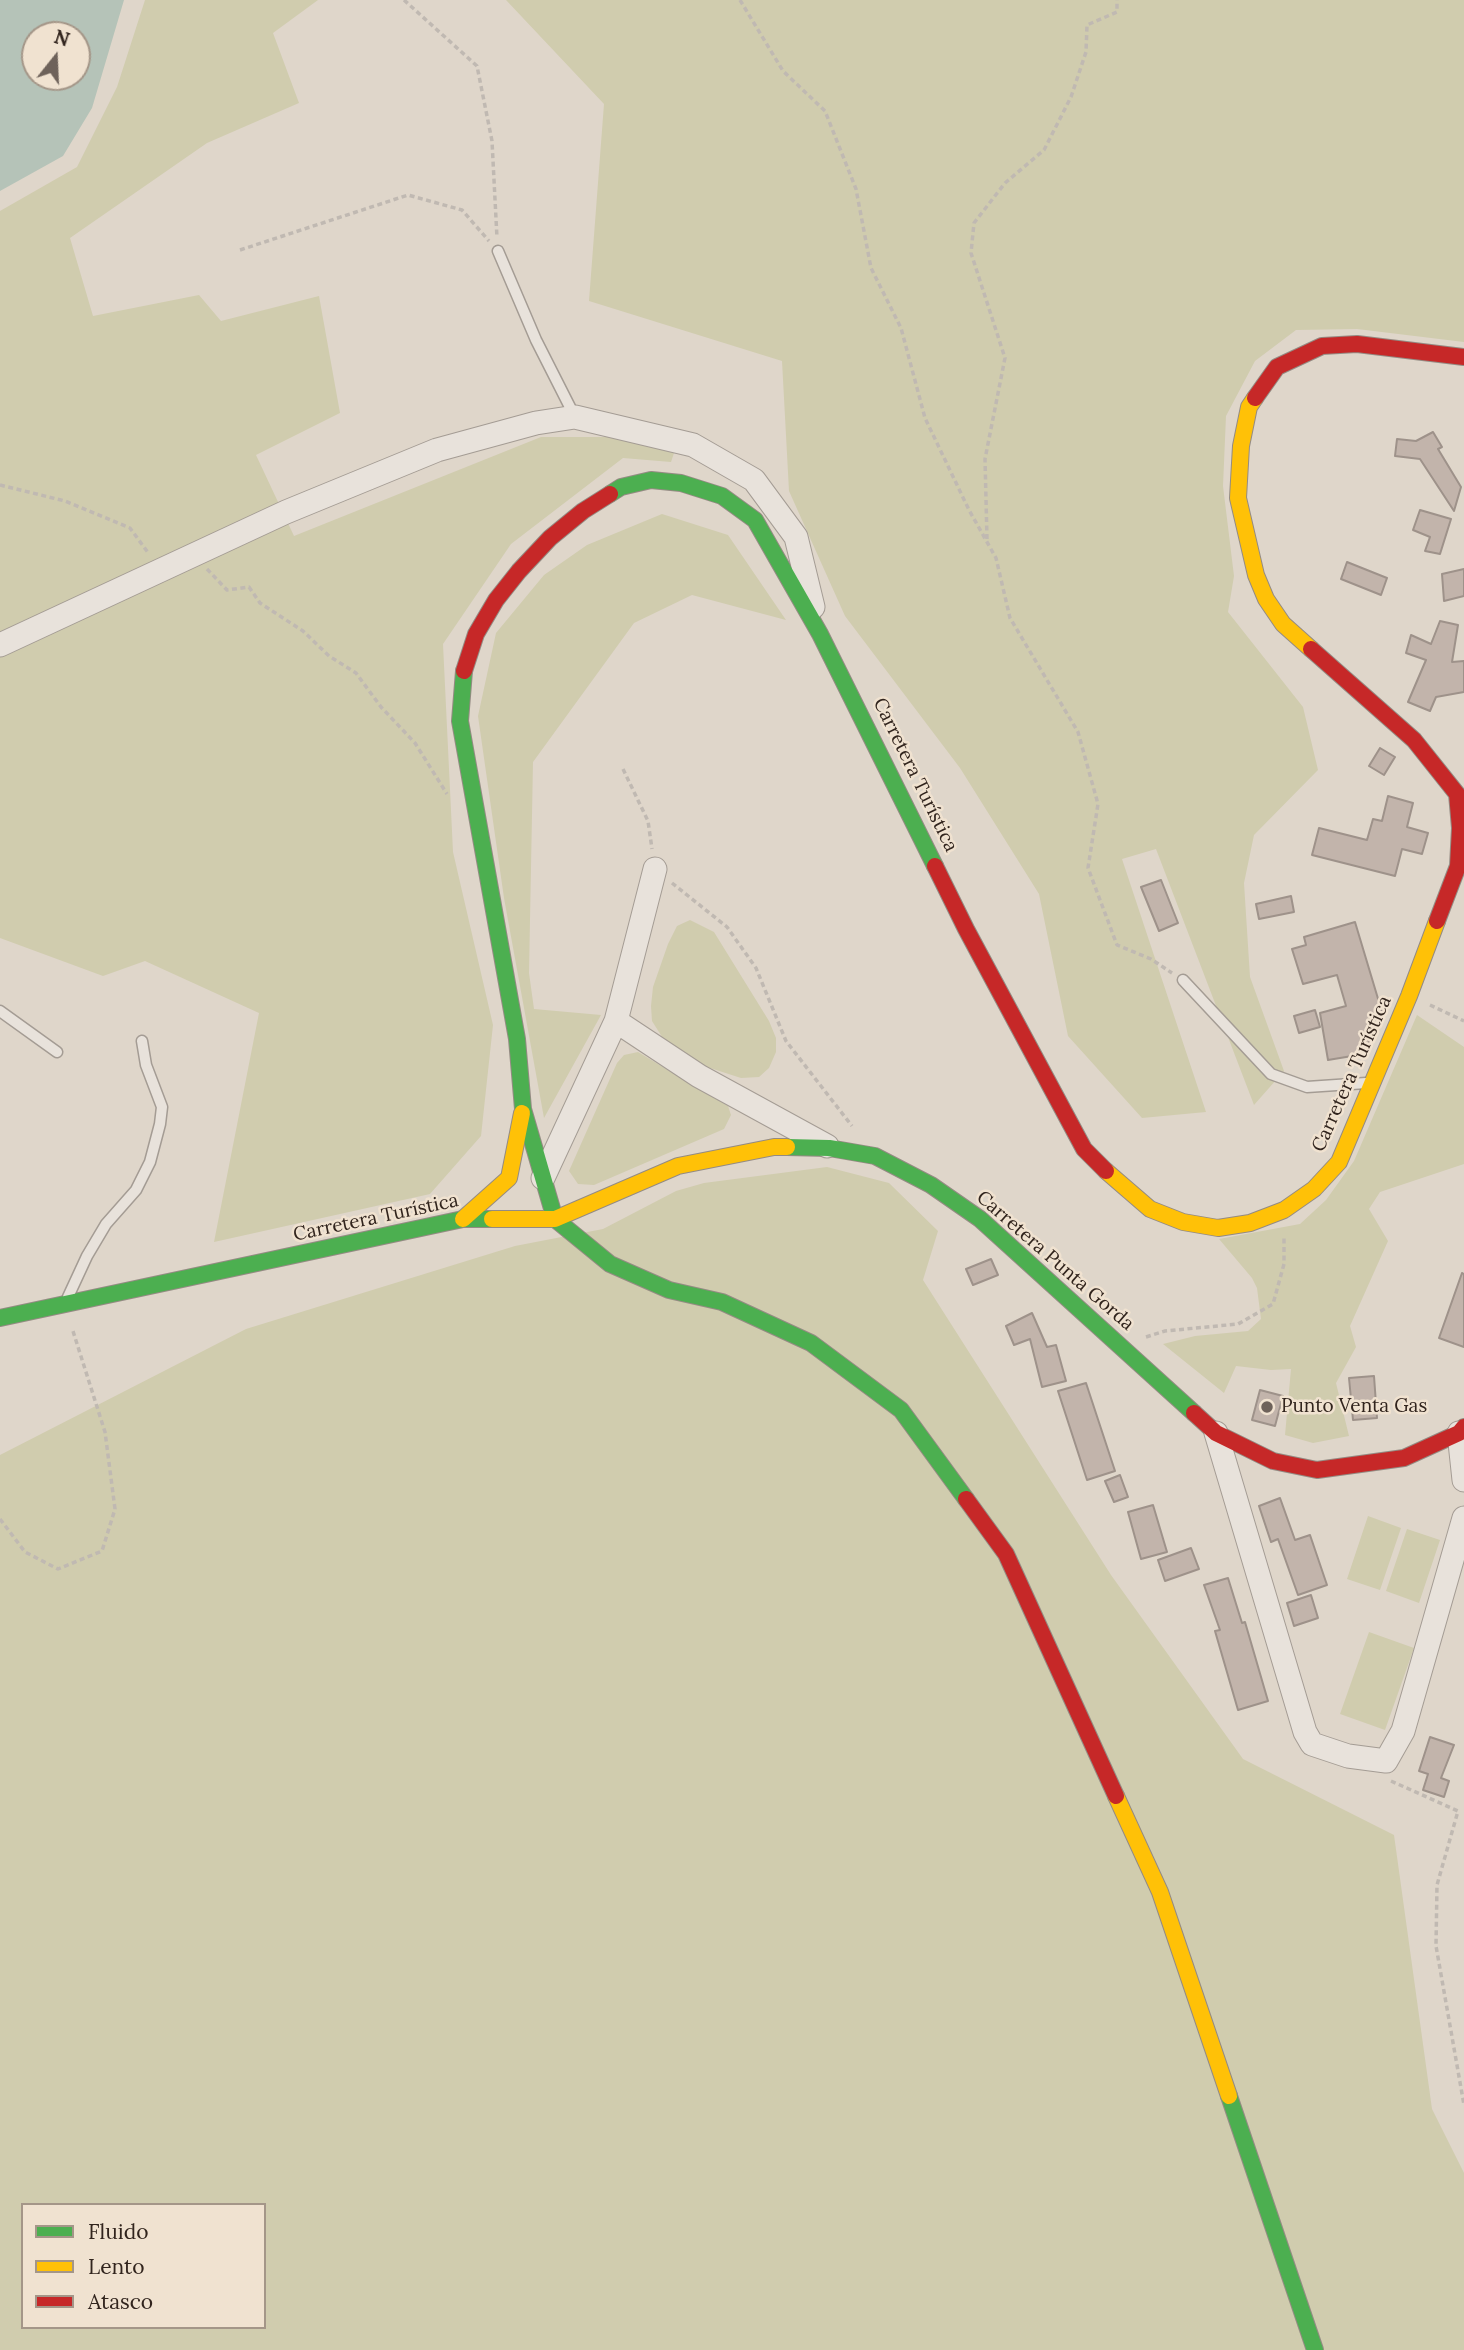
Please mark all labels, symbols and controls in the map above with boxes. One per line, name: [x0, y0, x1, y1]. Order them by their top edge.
north arrow: [21, 21, 91, 91]
text: N: [51, 24, 73, 52]
street label: Carretera Turística: [868, 694, 962, 856]
street label: Carretera Turística: [1307, 993, 1397, 1155]
street label: Carretera Punta Gorda: [972, 1186, 1138, 1336]
street label: Carretera Turística: [291, 1189, 461, 1247]
place label: Punto Venta Gas: [1281, 1396, 1427, 1418]
marker: Punto Venta Gas: [1259, 1399, 1275, 1415]
legend: [21, 2203, 266, 2329]
text: Fluido: [88, 2218, 149, 2245]
text: Lento: [88, 2253, 145, 2280]
text: Atasco: [88, 2288, 153, 2315]

